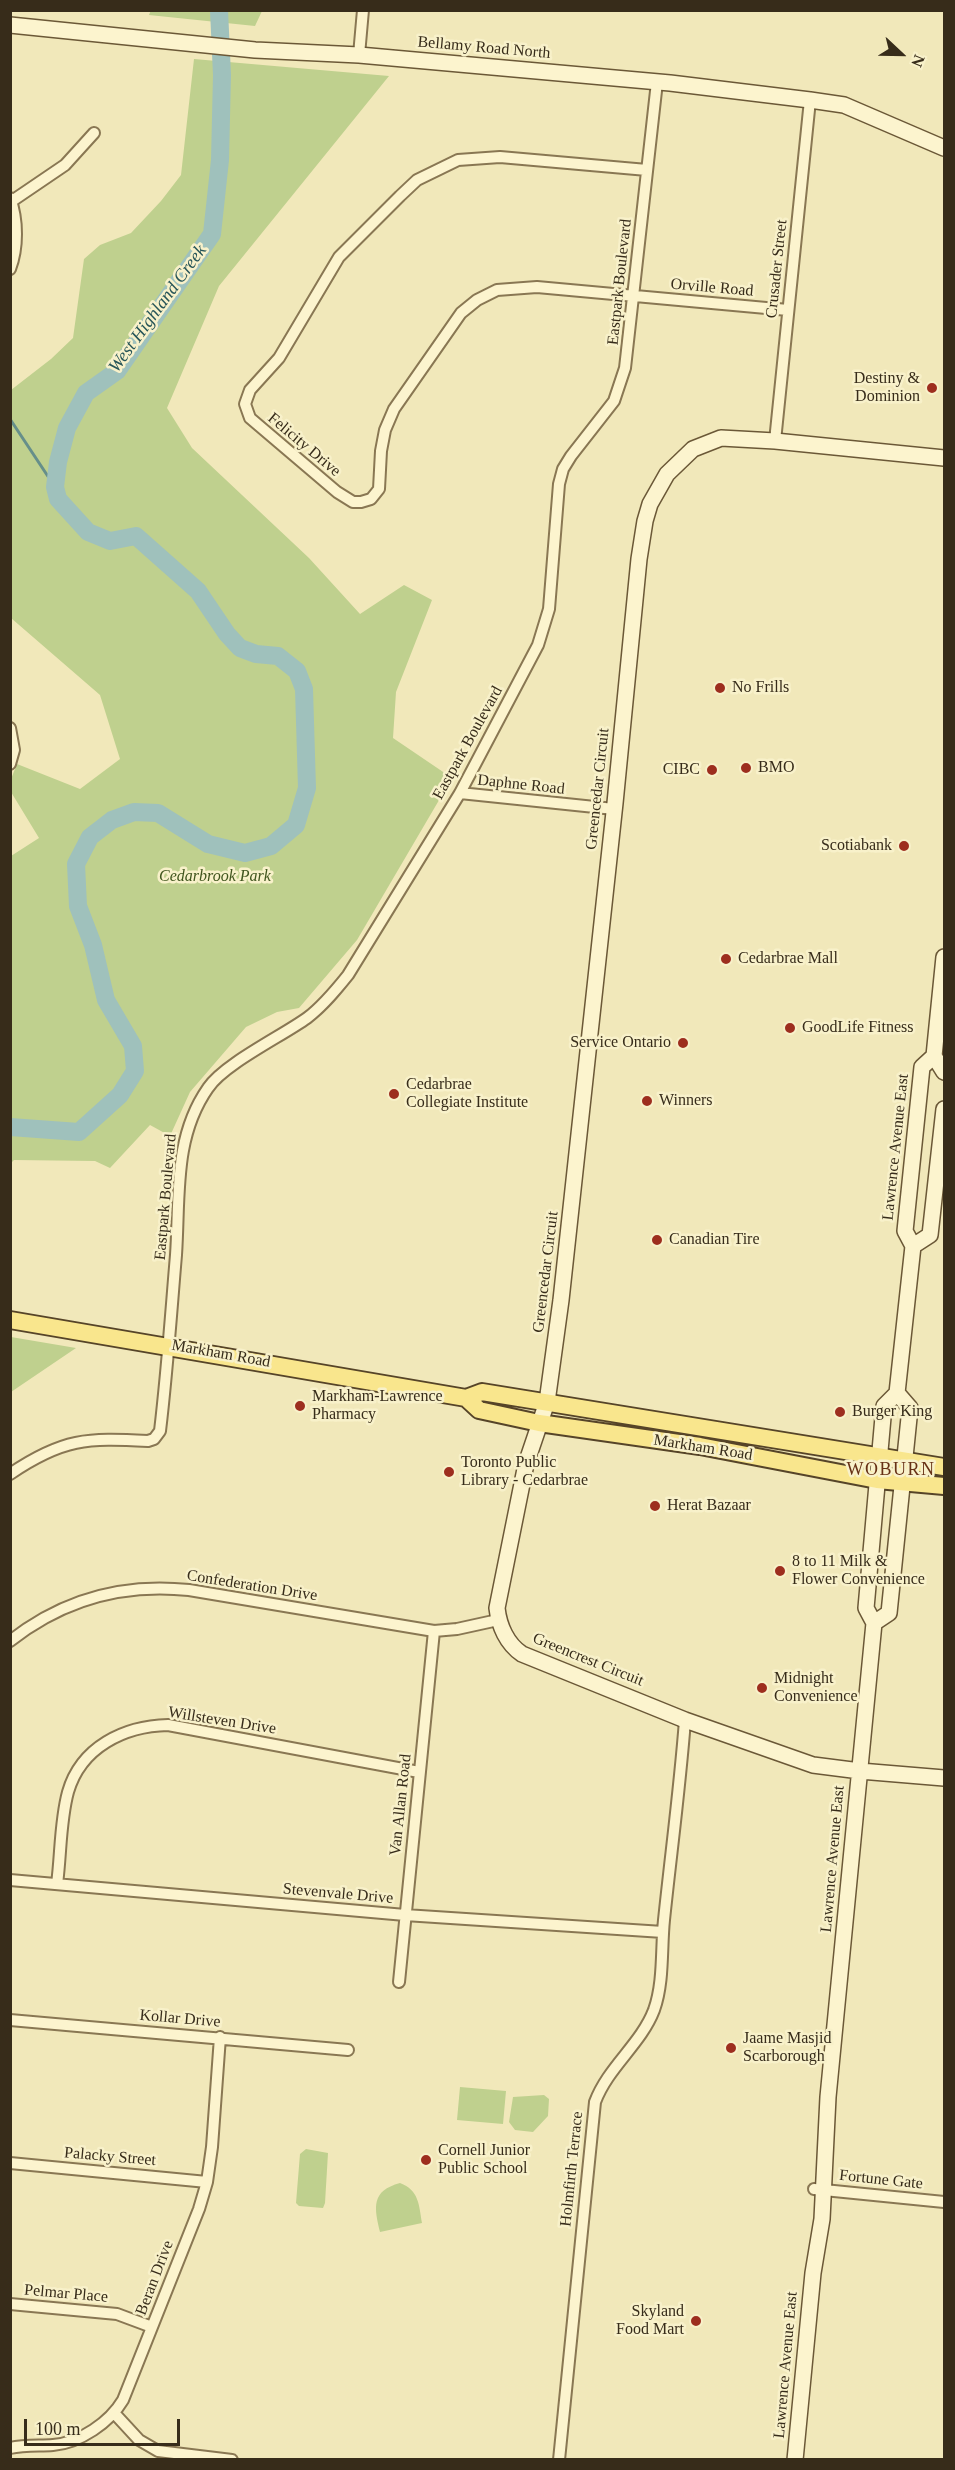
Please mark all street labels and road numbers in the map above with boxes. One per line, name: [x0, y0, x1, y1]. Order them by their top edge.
street label: Bellamy Road North: [417, 33, 551, 63]
street label: Eastpark Boulevard: [604, 218, 636, 346]
street label: Crusader Street: [762, 219, 792, 319]
street label: Orville Road: [670, 275, 754, 301]
street label: Felicity Drive: [264, 409, 344, 481]
street label: Eastpark Boulevard: [429, 683, 507, 803]
street label: Greencedar Circuit: [582, 727, 614, 851]
street label: Daphne Road: [476, 771, 566, 799]
street label: Lawrence Avenue East: [879, 1073, 913, 1221]
street label: Eastpark Boulevard: [151, 1133, 181, 1261]
street label: Greencedar Circuit: [529, 1210, 563, 1334]
street label: Markham Road: [170, 1336, 272, 1372]
street label: Markham Road: [652, 1431, 754, 1465]
street label: Confederation Drive: [185, 1566, 319, 1606]
street label: Greencrest Circuit: [530, 1629, 646, 1691]
street label: Willsteven Drive: [167, 1703, 277, 1739]
street label: Van Allan Road: [386, 1753, 416, 1857]
street label: Lawrence Avenue East: [817, 1785, 849, 1933]
street label: Stevenvale Drive: [282, 1880, 394, 1908]
street label: Kollar Drive: [139, 2006, 221, 2032]
street label: Holmfirth Terrace: [556, 2110, 588, 2228]
street label: Palacky Street: [63, 2143, 157, 2171]
street label: Fortune Gate: [838, 2166, 924, 2194]
street label: Beran Drive: [132, 2238, 178, 2318]
street label: Pelmar Place: [23, 2281, 109, 2307]
street label: Lawrence Avenue East: [770, 2291, 802, 2439]

